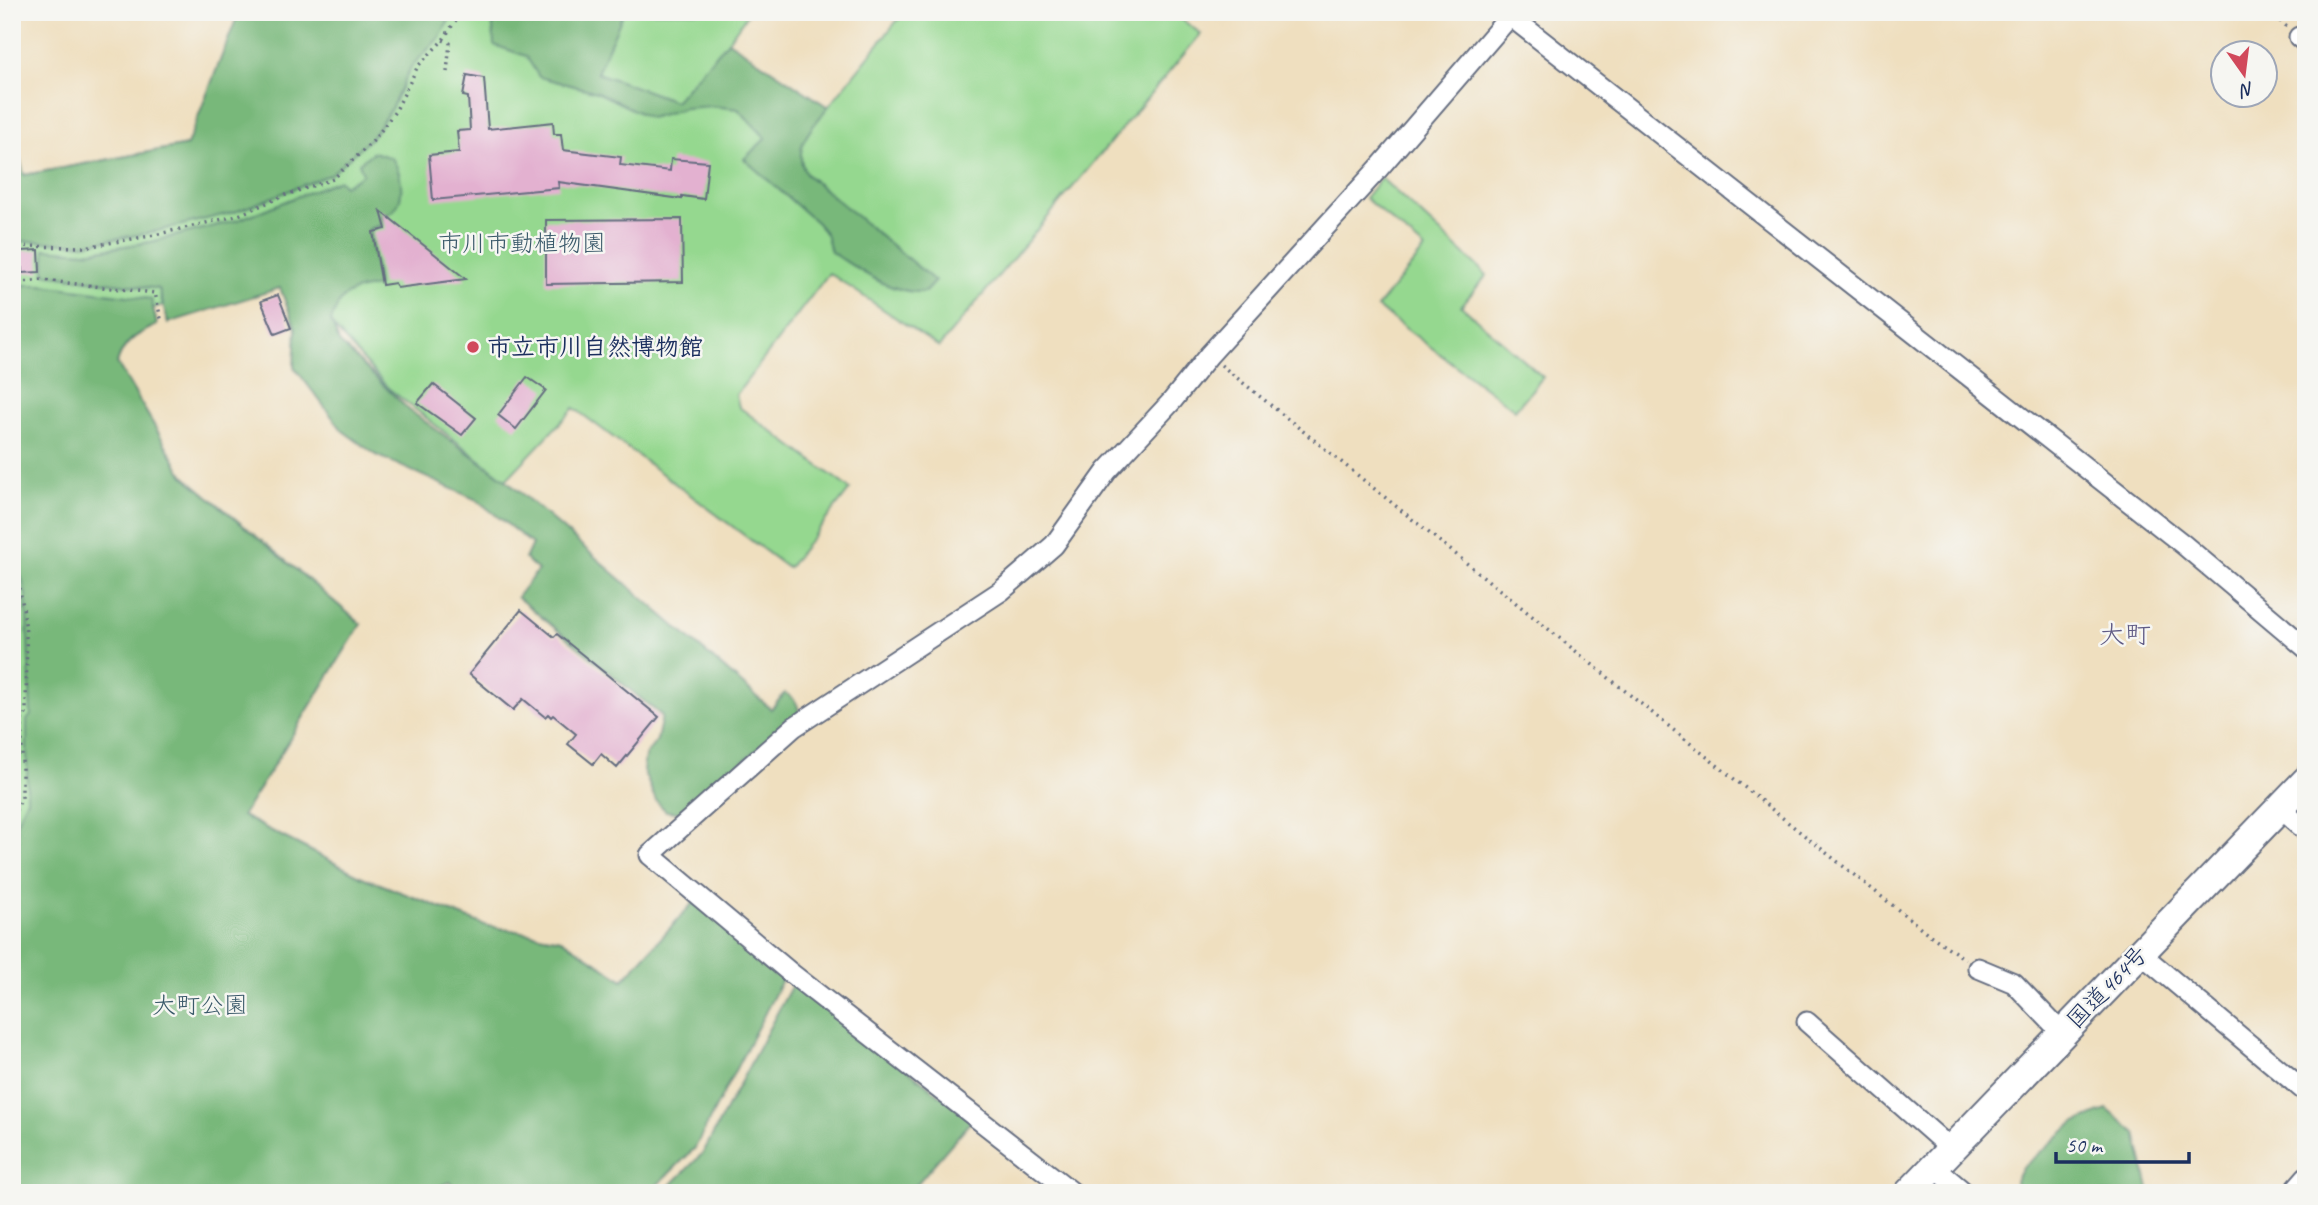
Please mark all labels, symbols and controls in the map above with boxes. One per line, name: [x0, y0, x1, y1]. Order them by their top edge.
north arrow: [2210, 38, 2280, 108]
text: N: [2236, 76, 2256, 103]
park label: 市川市動植物園: [438, 228, 606, 258]
place label: 市立市川自然博物館: [487, 332, 703, 362]
marker: 市立市川自然博物館: [465, 339, 481, 355]
district label: 大町: [2099, 618, 2151, 651]
street label: 国道464号: [2060, 939, 2154, 1035]
park label: 大町公園: [152, 990, 248, 1020]
scale bar: [2056, 1121, 2188, 1165]
text: 50 m: [2066, 1132, 2104, 1158]

